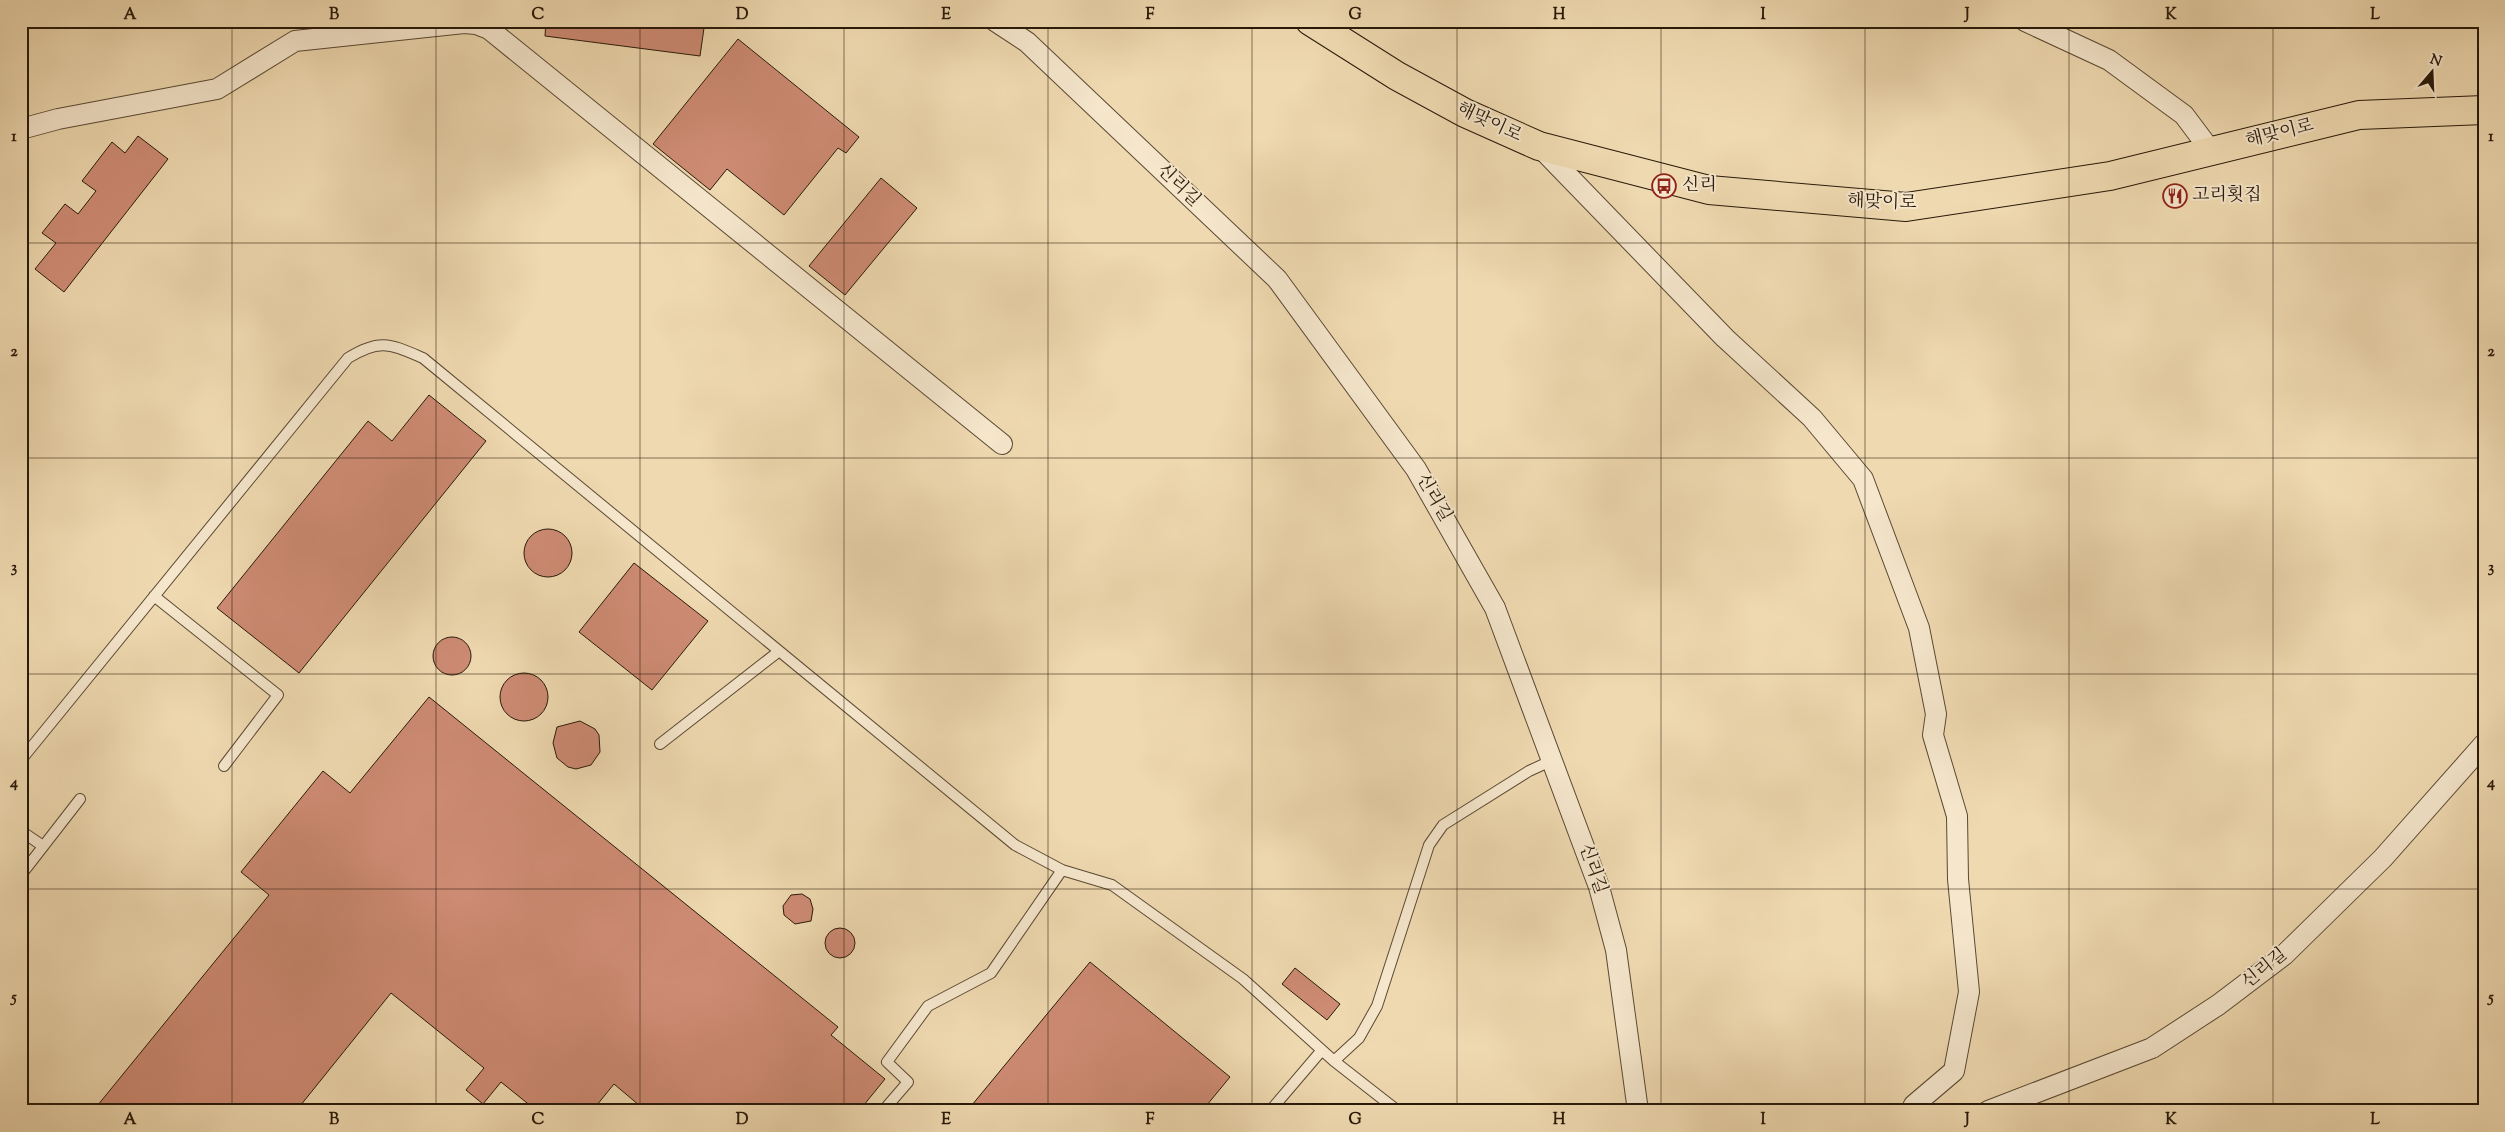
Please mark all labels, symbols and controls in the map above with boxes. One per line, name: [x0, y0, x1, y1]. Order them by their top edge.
text: A: [124, 4, 137, 27]
text: B: [329, 4, 339, 27]
text: C: [532, 4, 545, 27]
text: D: [736, 4, 749, 27]
text: E: [941, 4, 951, 27]
text: F: [1146, 4, 1155, 27]
text: G: [1348, 4, 1362, 27]
text: H: [1553, 4, 1566, 27]
text: I: [1760, 4, 1766, 27]
text: J: [1963, 4, 1970, 27]
text: K: [2165, 4, 2177, 27]
text: L: [2370, 4, 2380, 27]
north arrow: [2408, 48, 2458, 98]
text: N: [2427, 50, 2444, 73]
street label: 해맞이로: [1452, 97, 1526, 149]
street label: 해맞이로: [2243, 113, 2317, 155]
text: 1: [11, 126, 17, 149]
text: 1: [2488, 126, 2494, 149]
street label: 신리길: [1150, 159, 1206, 213]
bus stop icon: 신리: [1651, 173, 1677, 199]
place label: 신리: [1682, 173, 1717, 199]
restaurant icon: 고리횟집: [2162, 183, 2188, 209]
place label: 고리횟집: [2192, 183, 2262, 209]
street label: 해맞이로: [1847, 189, 1917, 217]
text: 2: [10, 341, 18, 364]
text: 2: [2487, 341, 2495, 364]
street label: 신리길: [1409, 469, 1457, 527]
text: 3: [11, 557, 18, 580]
text: 3: [2488, 557, 2495, 580]
text: 4: [9, 772, 18, 795]
text: 4: [2486, 772, 2495, 795]
street label: 신리길: [1571, 840, 1613, 898]
street label: 신리길: [2237, 942, 2293, 996]
text: 5: [9, 987, 17, 1010]
text: 5: [2486, 987, 2494, 1010]
text: A: [124, 1109, 137, 1132]
text: B: [329, 1109, 339, 1132]
text: C: [532, 1109, 545, 1132]
text: D: [736, 1109, 749, 1132]
text: E: [941, 1109, 951, 1132]
text: F: [1146, 1109, 1155, 1132]
text: G: [1348, 1109, 1362, 1132]
text: H: [1553, 1109, 1566, 1132]
text: I: [1760, 1109, 1766, 1132]
text: J: [1963, 1109, 1970, 1132]
text: K: [2165, 1109, 2177, 1132]
text: L: [2370, 1109, 2380, 1132]

